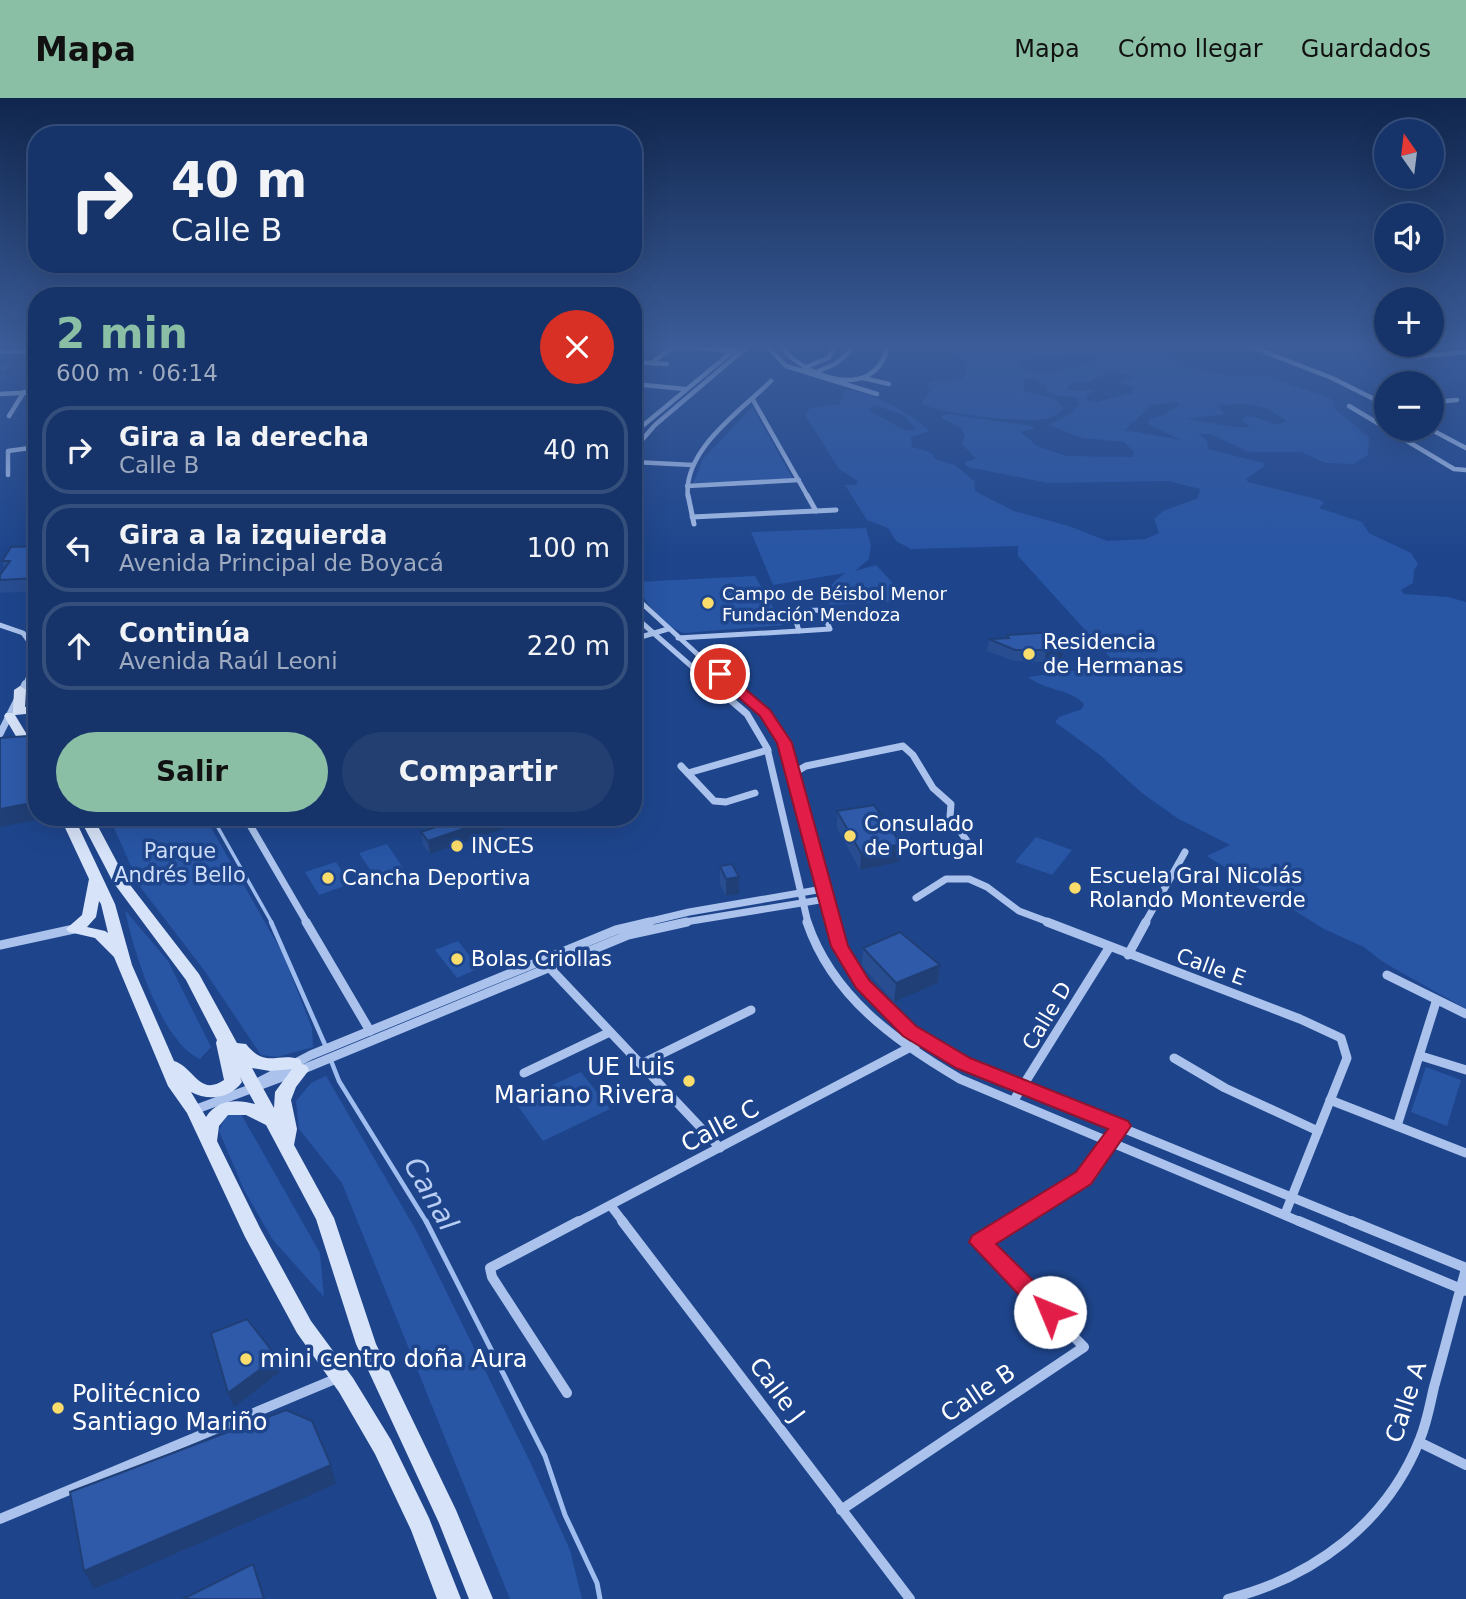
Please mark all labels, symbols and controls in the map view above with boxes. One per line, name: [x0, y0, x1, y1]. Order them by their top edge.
text: Mapa: [35, 30, 136, 69]
text: Mapa: [1014, 35, 1080, 63]
text: Cómo llegar: [1118, 35, 1263, 63]
text: Guardados: [1301, 35, 1431, 63]
north arrow: [1374, 119, 1444, 189]
map controls: [1374, 119, 1444, 441]
text: 40 m: [171, 152, 307, 209]
icon: right: [56, 154, 147, 245]
button: sound: [1374, 203, 1444, 273]
text: Calle B: [171, 211, 283, 249]
button: +: [1374, 287, 1444, 357]
text: 2 min: [56, 309, 188, 358]
button: close: [540, 310, 614, 384]
text: 600 m · 06:14: [56, 360, 218, 386]
button: −: [1374, 371, 1444, 441]
text: Gira a la derecha: [119, 422, 369, 452]
icon: right: [60, 431, 98, 469]
text: 40 m: [543, 435, 610, 465]
text: Calle B: [119, 452, 199, 478]
text: Gira a la izquierda: [119, 520, 387, 550]
icon: left: [60, 529, 98, 567]
text: 100 m: [527, 533, 610, 563]
text: Avenida Principal de Boyacá: [119, 550, 444, 576]
place label: Campo de Béisbol Menor Fundación Mendoza: [722, 583, 948, 625]
marker: Campo de Béisbol Menor Fundación Mendoza: [700, 595, 716, 611]
text: Continúa: [119, 618, 250, 648]
icon: ahead: [60, 627, 98, 665]
place label: Residencia de Hermanas: [1043, 630, 1183, 678]
text: 220 m: [527, 631, 610, 661]
pin: [690, 644, 750, 704]
marker: Residencia de Hermanas: [1021, 646, 1037, 662]
text: Avenida Raúl Leoni: [119, 648, 338, 674]
icon: arrive: [701, 655, 739, 693]
button: Salir: [56, 732, 328, 812]
button: Compartir: [342, 732, 614, 812]
place label: Consulado de Portugal: [864, 812, 984, 860]
marker: Consulado de Portugal: [842, 828, 858, 844]
place label: INCES: [471, 834, 534, 858]
marker: INCES: [449, 838, 465, 854]
park label: Parque Andrés Bello: [114, 839, 246, 887]
place label: Escuela Gral Nicolás Rolando Monteverde: [1089, 864, 1306, 912]
place label: Cancha Deportiva: [342, 866, 531, 890]
marker: Cancha Deportiva: [320, 870, 336, 886]
marker: Escuela Gral Nicolás Rolando Monteverde: [1067, 880, 1083, 896]
street label: Calle E: [1173, 943, 1249, 991]
place label: Bolas Criollas: [471, 947, 612, 971]
marker: Bolas Criollas: [449, 951, 465, 967]
street label: Calle D: [1017, 978, 1077, 1054]
place label: UE Luis Mariano Rivera: [494, 1053, 675, 1109]
marker: UE Luis Mariano Rivera: [681, 1073, 697, 1089]
street label: Calle C: [676, 1094, 764, 1158]
water label: Canal: [397, 1151, 465, 1237]
position arrow: [1013, 1275, 1087, 1349]
place label: mini centro doña Aura: [260, 1345, 527, 1373]
marker: mini centro doña Aura: [238, 1351, 254, 1367]
street label: Calle J: [743, 1352, 811, 1428]
street label: Calle A: [1380, 1357, 1432, 1446]
street label: Calle B: [935, 1358, 1021, 1428]
place label: Politécnico Santiago Mariño: [72, 1380, 267, 1436]
marker: Politécnico Santiago Mariño: [50, 1400, 66, 1416]

